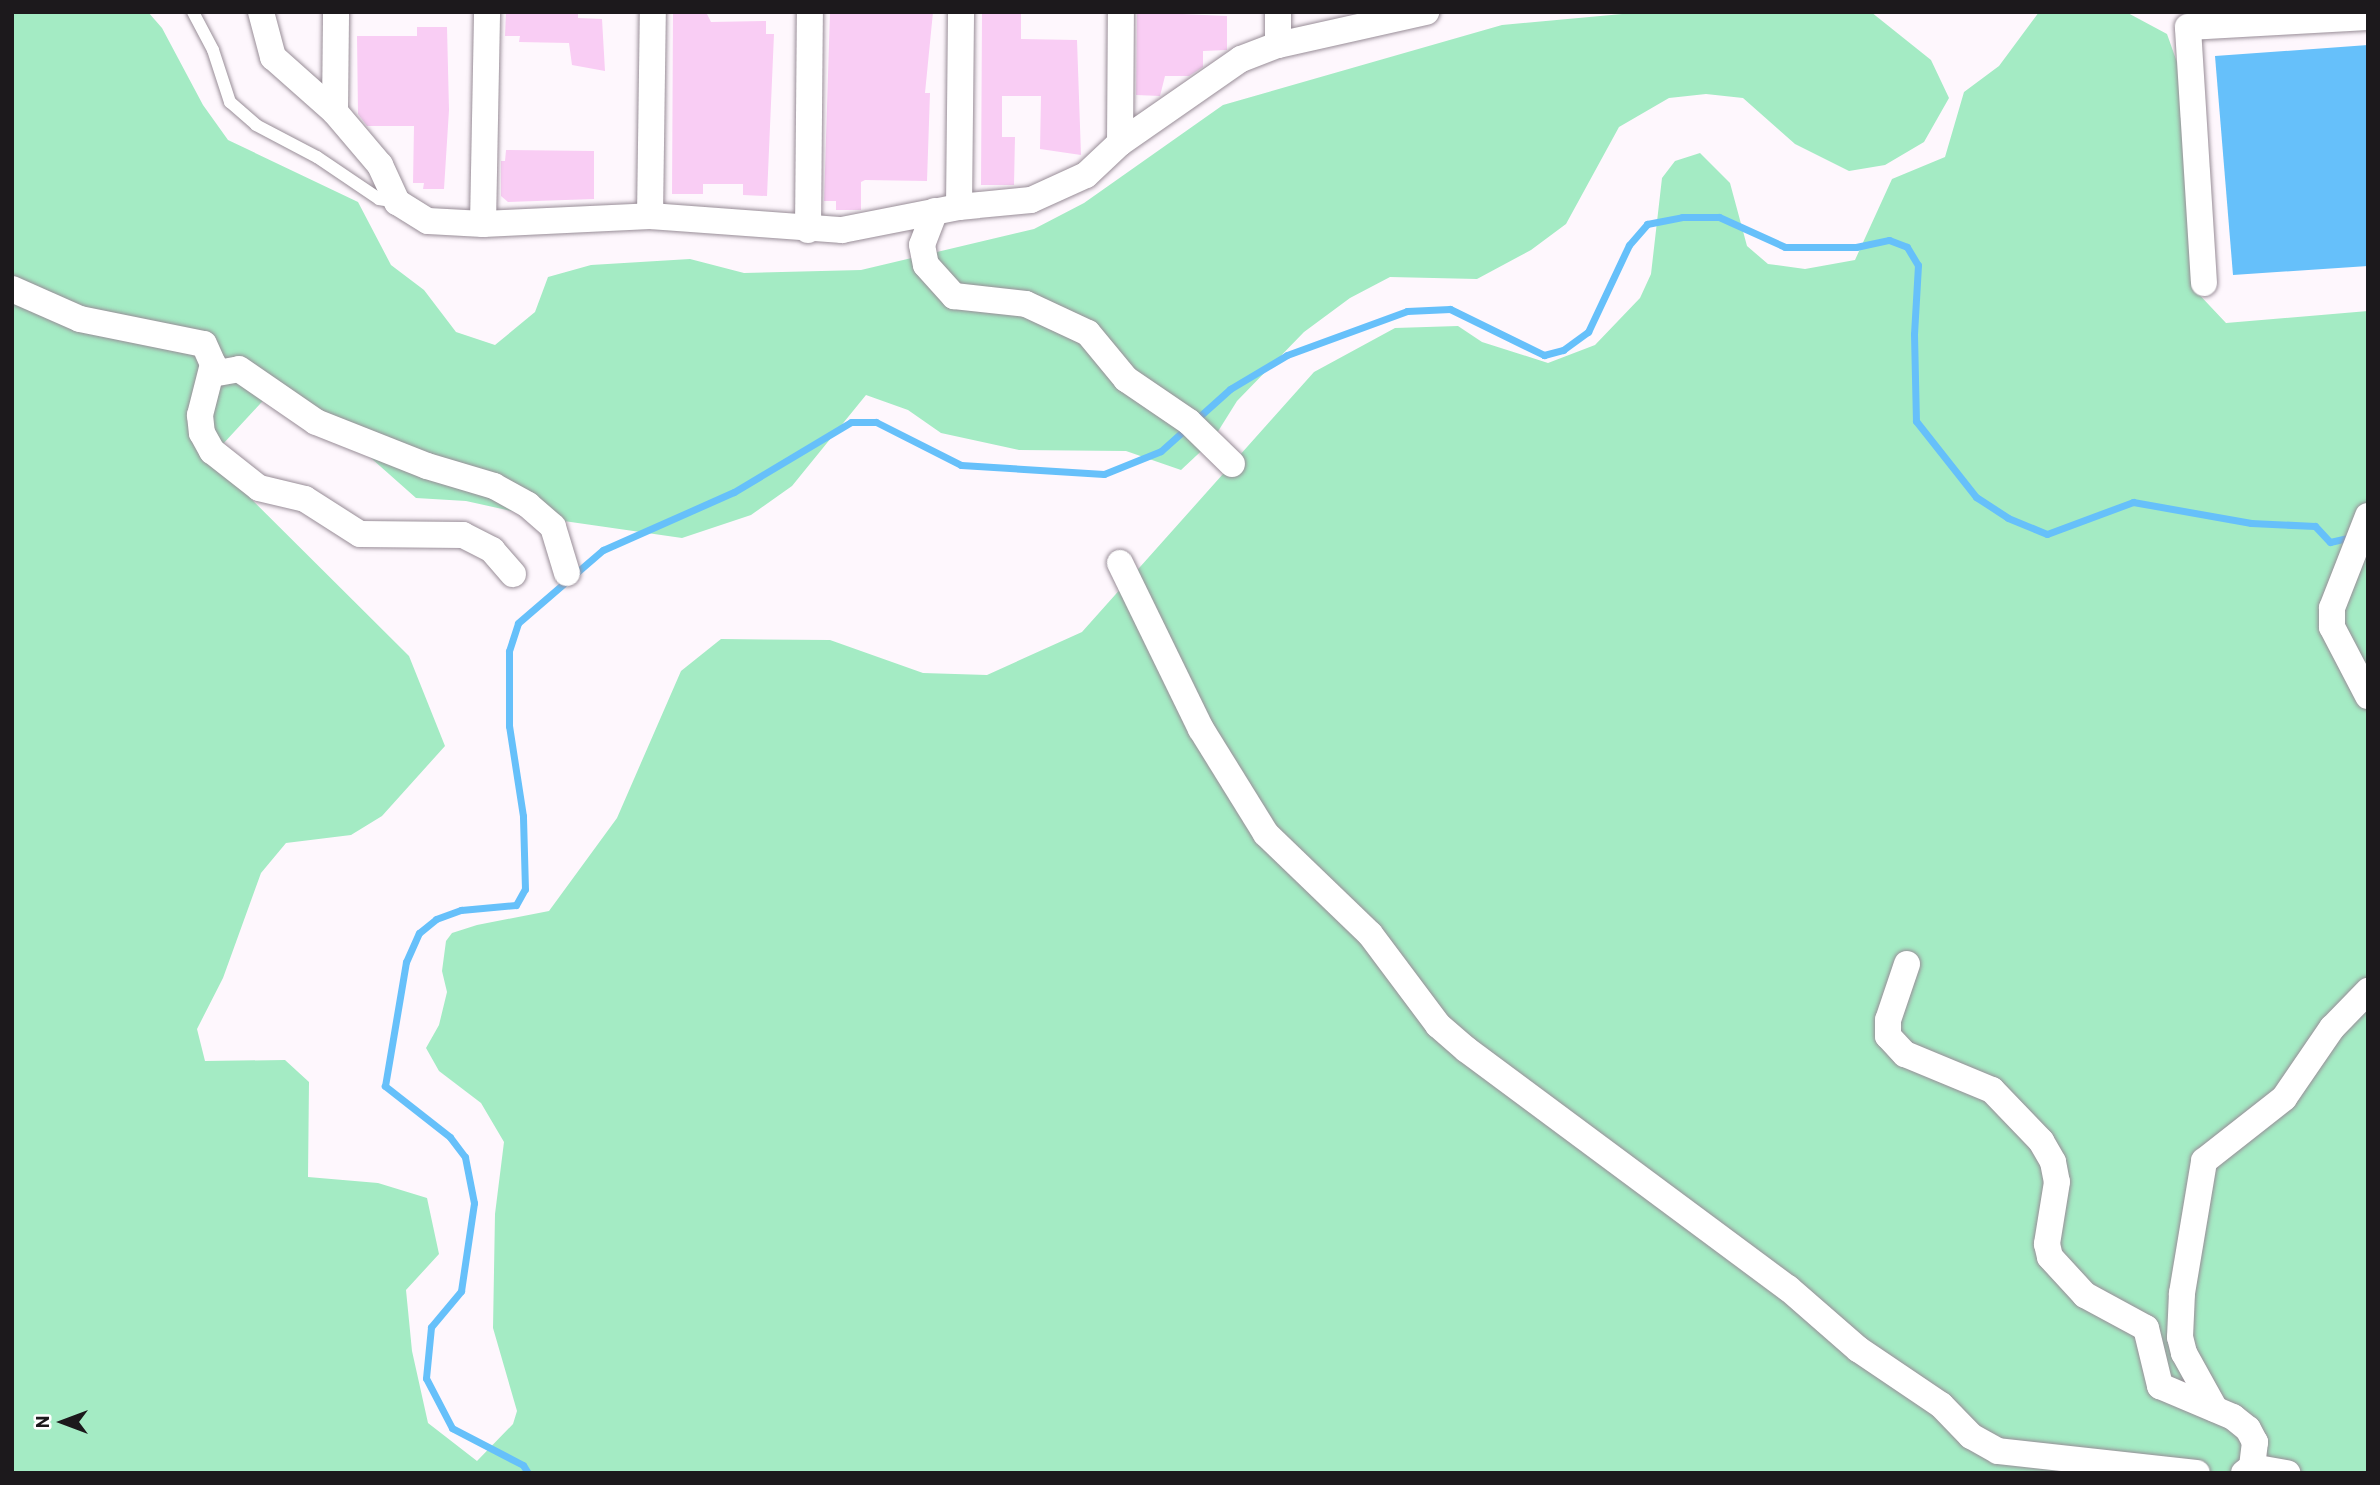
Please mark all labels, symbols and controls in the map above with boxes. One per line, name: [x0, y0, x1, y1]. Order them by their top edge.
north arrow: [28, 1387, 98, 1457]
text: N: [30, 1416, 53, 1428]

